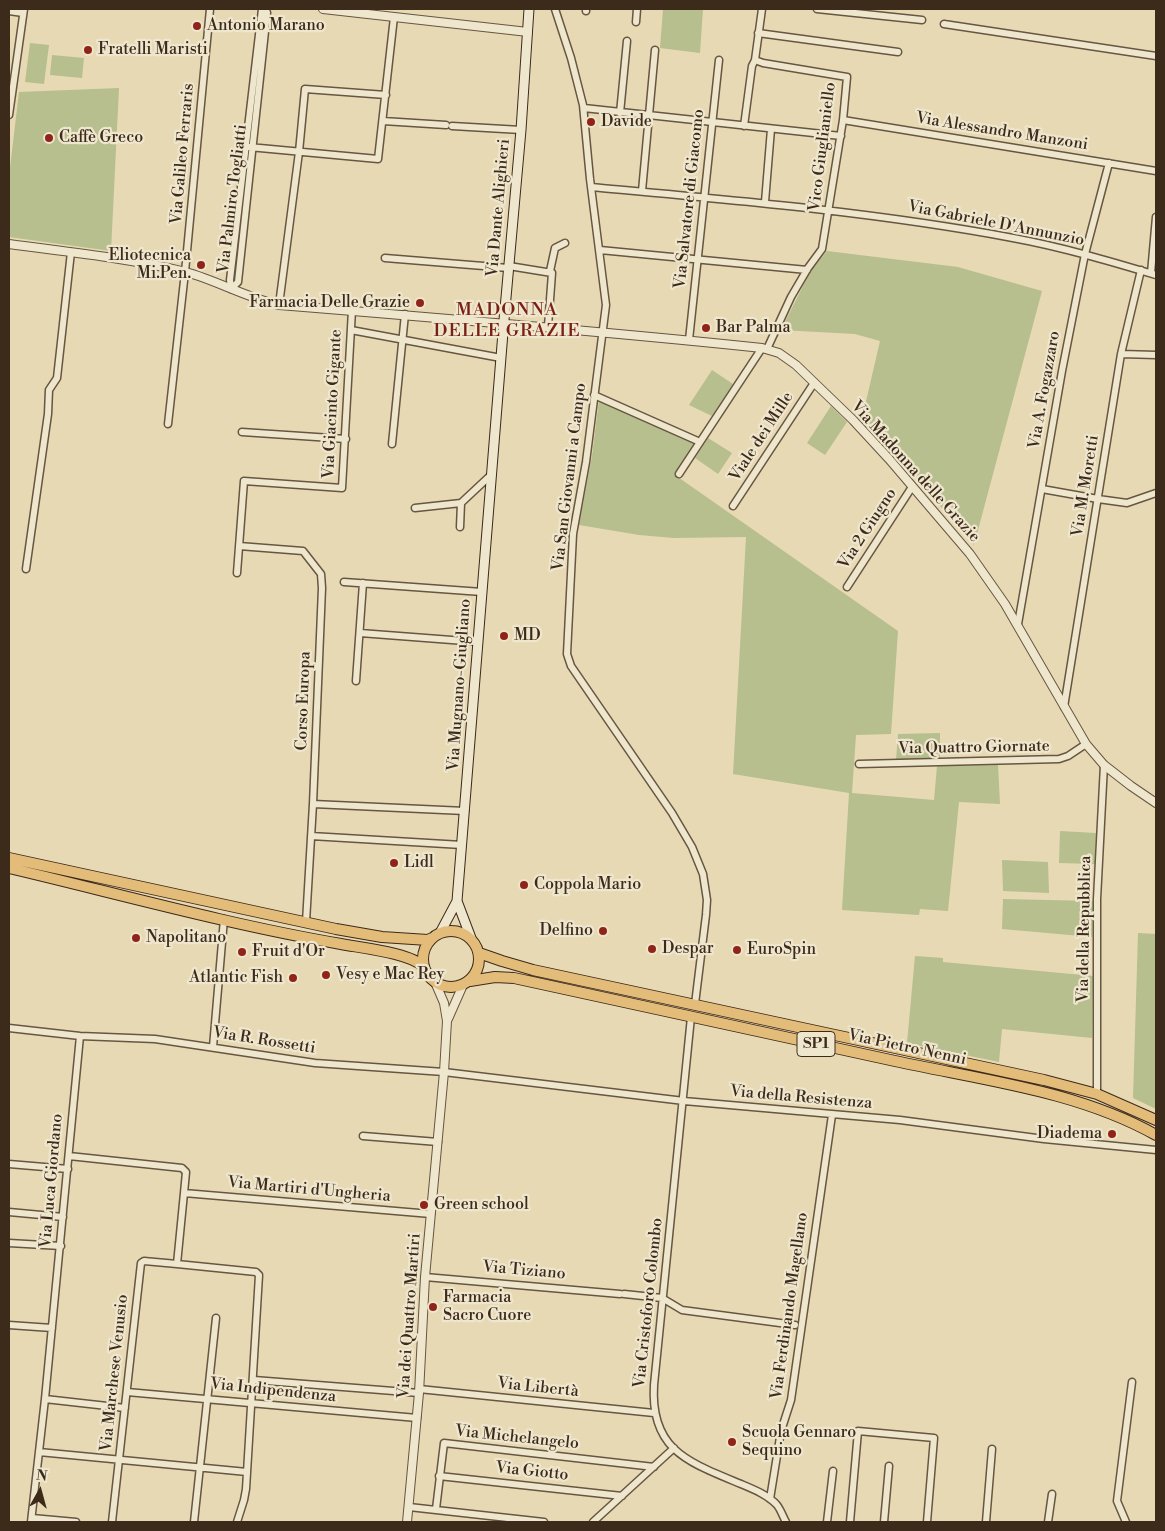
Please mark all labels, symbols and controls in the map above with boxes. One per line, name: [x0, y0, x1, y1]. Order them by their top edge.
place label: Antonio Marano: [207, 16, 325, 36]
marker: Antonio Marano: [191, 20, 203, 32]
place label: Fratelli Maristi: [98, 40, 208, 60]
marker: Fratelli Maristi: [82, 44, 94, 56]
street label: Vico Giuglianiello: [806, 81, 840, 213]
street label: Via Galileo Ferraris: [167, 83, 199, 225]
street label: Via Salvatore di Giacomo: [671, 108, 709, 290]
street label: Via Alessandro Manzoni: [915, 109, 1089, 155]
place label: Davide: [601, 112, 652, 132]
marker: Davide: [585, 116, 597, 128]
street label: Via Palmiro Togliatti: [214, 123, 252, 275]
place label: Caffè Greco: [59, 128, 143, 148]
marker: Caffè Greco: [43, 132, 55, 144]
street label: Via Dante Alighieri: [483, 138, 515, 278]
street label: Via Gabriele D'Annunzio: [906, 197, 1086, 251]
place label: Eliotecnica Mi.Pen.: [108, 246, 191, 284]
marker: Eliotecnica Mi.Pen.: [195, 259, 207, 271]
place label: Farmacia Delle Grazie: [249, 293, 410, 313]
marker: Farmacia Delle Grazie: [414, 297, 426, 309]
district label: MADONNA DELLE GRAZIE: [432, 300, 582, 342]
place label: Bar Palma: [716, 318, 791, 338]
marker: Bar Palma: [700, 322, 712, 334]
street label: Via Giacinto Gigante: [319, 329, 347, 479]
street label: Via A. Fogazzaro: [1025, 330, 1065, 450]
street label: Via San Giovanni a Campo: [549, 382, 591, 572]
street label: Viale dei Mille: [726, 389, 798, 485]
street label: Via Madonna delle Grazie: [846, 397, 984, 547]
street label: Via M. Moretti: [1068, 434, 1104, 538]
street label: Via 2 Giugno: [835, 485, 901, 573]
street label: Via Mugnano-Giugliano: [444, 598, 476, 772]
place label: MD: [514, 626, 541, 646]
marker: MD: [498, 630, 510, 642]
street label: Corso Europa: [293, 651, 315, 751]
street label: Via Quattro Giornate: [898, 737, 1050, 759]
place label: Lidl: [404, 853, 434, 873]
street label: Via della Repubblica: [1074, 855, 1096, 1003]
marker: Lidl: [388, 857, 400, 869]
place label: Coppola Mario: [534, 875, 641, 895]
marker: Coppola Mario: [518, 879, 530, 891]
place label: Delfino: [539, 921, 593, 941]
marker: Delfino: [597, 925, 609, 937]
place label: Napolitano: [146, 928, 226, 948]
marker: Napolitano: [130, 932, 142, 944]
place label: Despar: [662, 939, 714, 959]
place label: EuroSpin: [747, 940, 816, 960]
place label: Fruit d'Or: [252, 942, 325, 962]
marker: Despar: [646, 943, 658, 955]
marker: EuroSpin: [731, 944, 743, 956]
marker: Fruit d'Or: [236, 946, 248, 958]
place label: Vesy e Mac Rey: [336, 965, 444, 985]
place label: Atlantic Fish: [189, 968, 283, 988]
marker: Vesy e Mac Rey: [320, 969, 332, 981]
marker: Atlantic Fish: [287, 972, 299, 984]
street label: Via R. Rossetti: [211, 1023, 317, 1059]
street label: Via Pietro Nenni: [846, 1026, 968, 1070]
road number: SP1: [797, 1032, 835, 1056]
street label: Via della Resistenza: [729, 1082, 873, 1114]
street label: Via Luca Giordano: [37, 1113, 67, 1249]
place label: Diadema: [1037, 1124, 1102, 1144]
marker: Diadema: [1106, 1128, 1118, 1140]
street label: Via Martiri d'Ungheria: [227, 1173, 391, 1207]
place label: Green school: [434, 1195, 529, 1215]
marker: Green school: [418, 1199, 430, 1211]
street label: Via Ferdinando Magellano: [767, 1211, 813, 1401]
street label: Via Cristoforo Colombo: [630, 1217, 668, 1389]
street label: Via dei Quattro Martiri: [395, 1233, 425, 1399]
street label: Via Tiziano: [482, 1258, 566, 1284]
place label: Farmacia Sacro Cuore: [443, 1288, 531, 1326]
street label: Via Marchese Venusio: [97, 1293, 133, 1453]
marker: Farmacia Sacro Cuore: [427, 1301, 439, 1313]
street label: Via Libertà: [496, 1374, 580, 1402]
street label: Via Indipendenza: [209, 1375, 337, 1407]
street label: Via Michelangelo: [454, 1422, 580, 1454]
place label: Scuola Gennaro Sequino: [742, 1423, 856, 1461]
marker: Scuola Gennaro Sequino: [726, 1436, 738, 1448]
street label: Via Giotto: [495, 1459, 569, 1485]
north arrow: [15, 1466, 65, 1516]
text: N: [35, 1467, 48, 1486]

